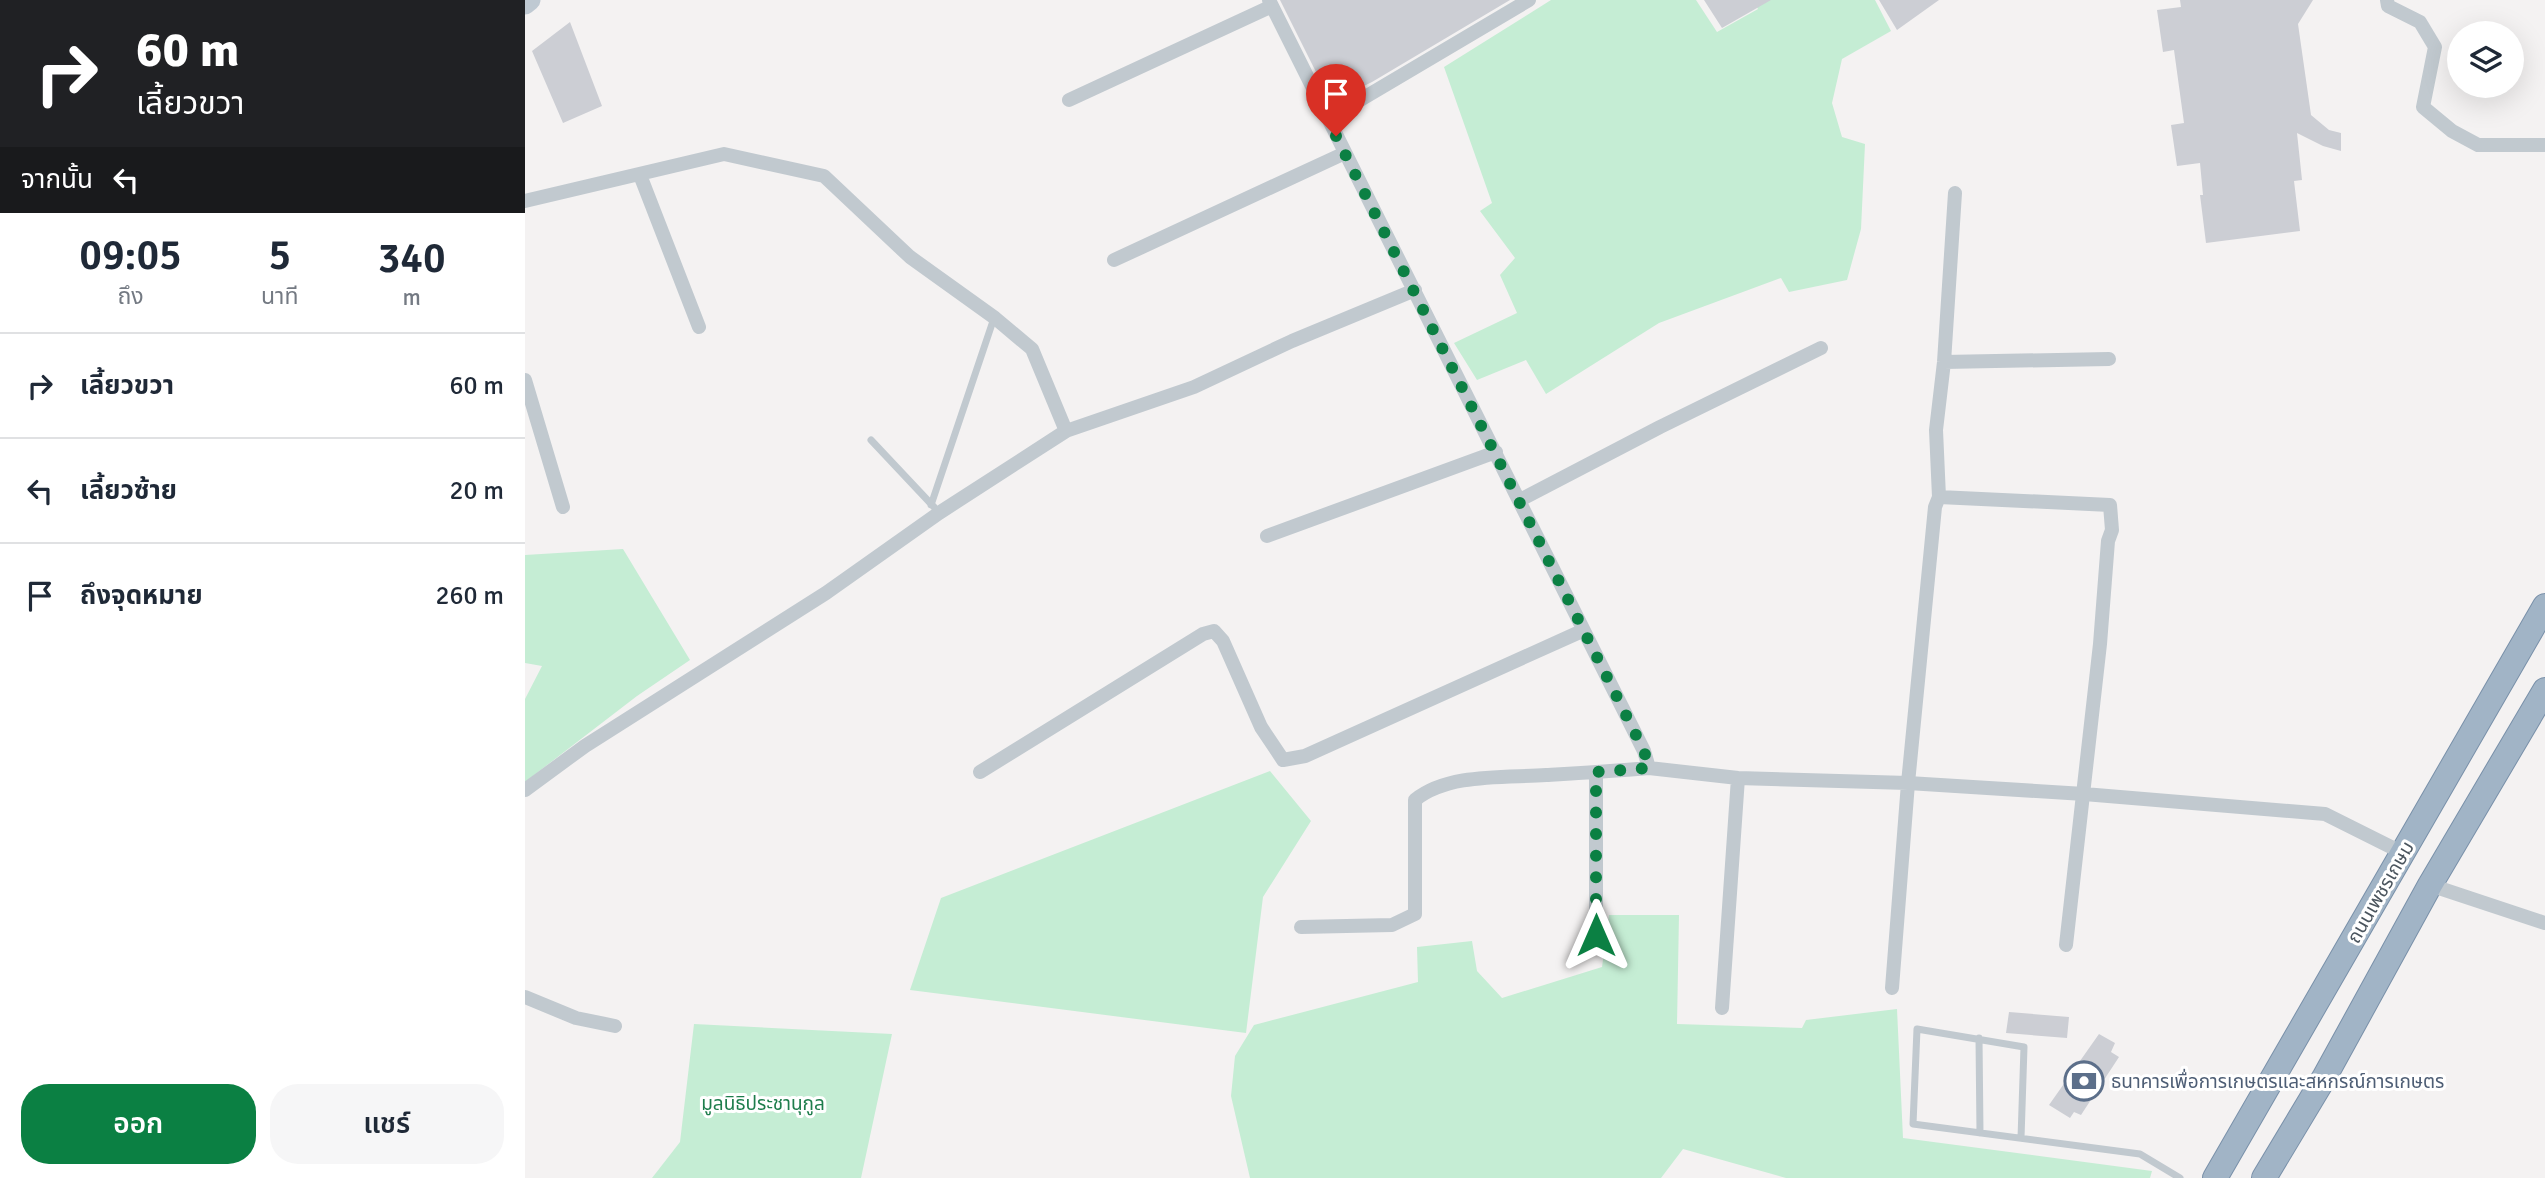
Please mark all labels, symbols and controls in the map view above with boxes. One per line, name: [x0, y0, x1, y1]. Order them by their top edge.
text: 60 m: [136, 20, 239, 80]
map controls: [2447, 21, 2524, 98]
button: layers: [2447, 21, 2524, 98]
icon: right: [21, 28, 112, 119]
pin: [1306, 64, 1366, 136]
icon: arrive: [1317, 75, 1355, 113]
text: เลี้ยวขวา: [136, 84, 244, 123]
icon: left: [107, 161, 145, 199]
text: จากนั้น: [21, 164, 93, 196]
text: 09:05: [79, 230, 182, 281]
text: 5: [268, 230, 291, 281]
text: 340: [378, 233, 446, 284]
text: ถึง: [117, 282, 144, 311]
text: นาที: [261, 282, 298, 311]
text: m: [403, 283, 421, 312]
icon: right: [21, 367, 59, 405]
text: เลี้ยวขวา: [80, 370, 174, 402]
text: 60 m: [449, 370, 504, 402]
icon: left: [21, 472, 59, 510]
text: เลี้ยวซ้าย: [80, 475, 177, 507]
text: 20 m: [449, 475, 504, 507]
icon: arrive: [21, 577, 59, 615]
text: ถึงจุดหมาย: [80, 580, 203, 612]
text: 260 m: [435, 580, 504, 612]
street label: ถนนเพชรเกษม: [2342, 837, 2420, 948]
position arrow: [1559, 898, 1633, 972]
bank icon: ธนาคารเพื่อการเกษตรและสหกรณ์การเกษตร: [2063, 1060, 2105, 1102]
place label: ธนาคารเพื่อการเกษตรและสหกรณ์การเกษตร: [2111, 1068, 2444, 1094]
button: ออก: [21, 1084, 256, 1164]
button: แชร์: [270, 1084, 504, 1164]
park label: มูลนิธิประชานุกูล: [701, 1092, 825, 1116]

